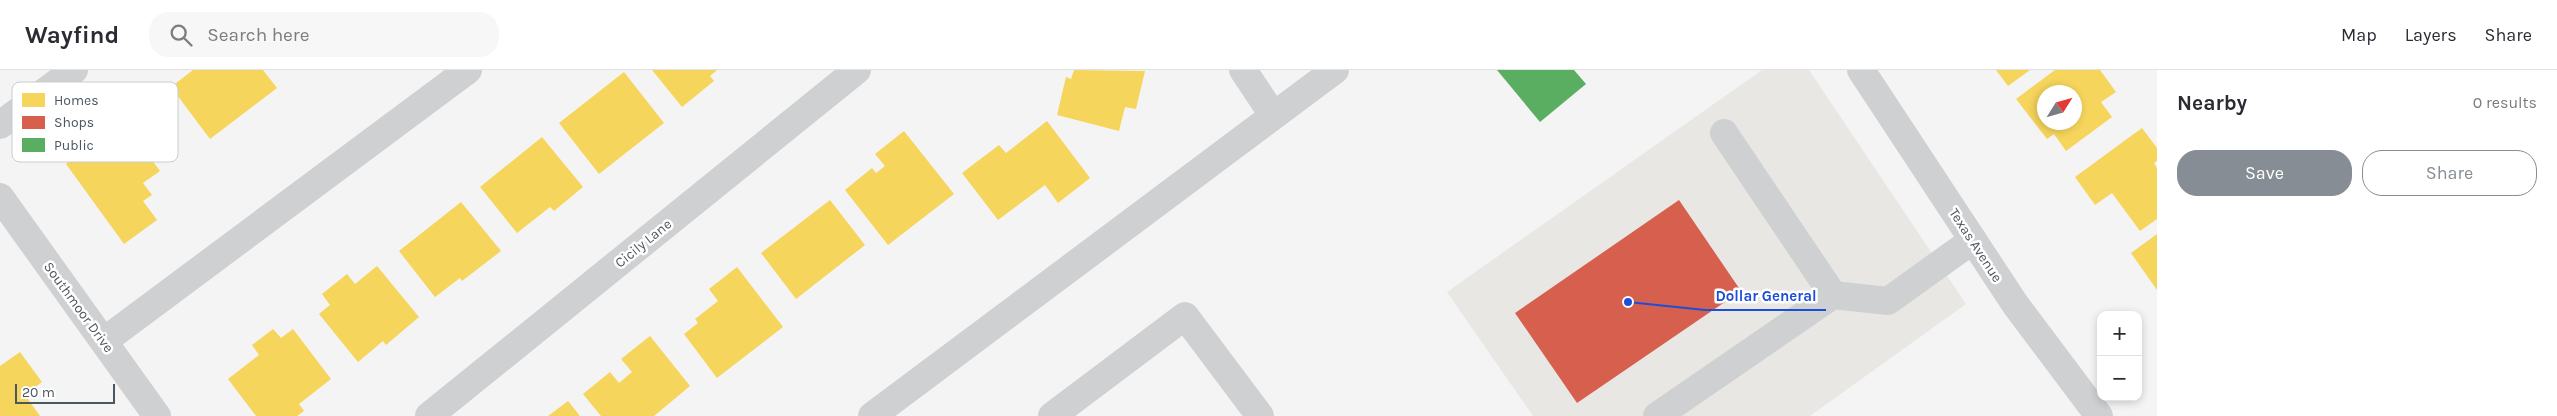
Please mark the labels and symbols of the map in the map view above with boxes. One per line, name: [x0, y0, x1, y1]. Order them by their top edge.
legend: [12, 82, 178, 162]
north arrow: [2037, 85, 2082, 130]
text: Homes: [54, 92, 99, 109]
text: Shops: [54, 114, 94, 131]
text: Public: [54, 137, 94, 154]
street label: Texas Avenue: [1945, 205, 2006, 285]
street label: Cicily Lane: [612, 215, 675, 271]
street label: Southmoor Drive: [40, 259, 117, 356]
callout: Dollar General: [1705, 280, 1826, 310]
text: Dollar General: [1715, 287, 1817, 305]
scale bar: [15, 381, 115, 404]

